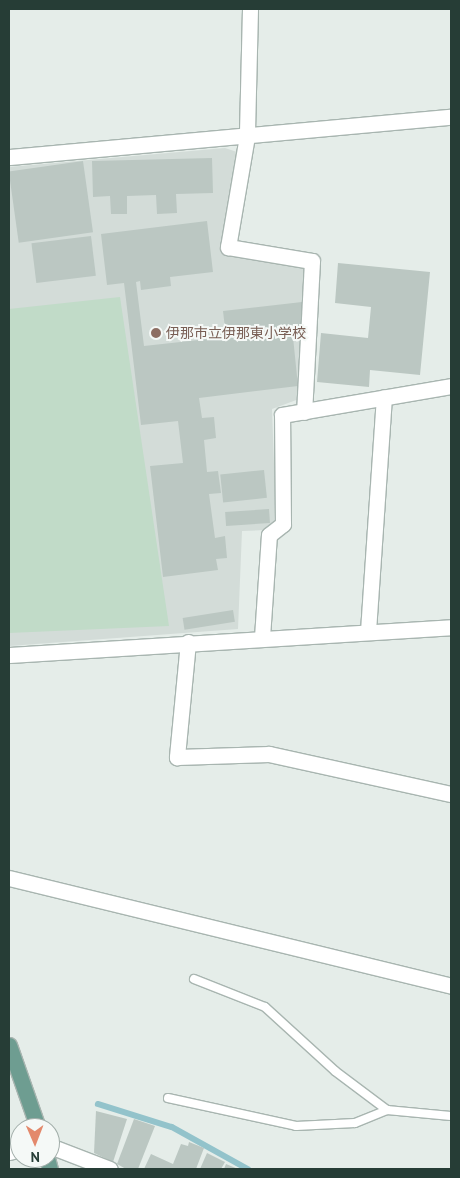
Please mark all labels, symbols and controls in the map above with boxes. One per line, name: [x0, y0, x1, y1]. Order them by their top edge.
place label: 伊那市立伊那東小学校: [166, 325, 306, 341]
marker: 伊那市立伊那東小学校: [150, 327, 162, 339]
north arrow: [10, 1118, 60, 1168]
text: N: [30, 1148, 40, 1166]

